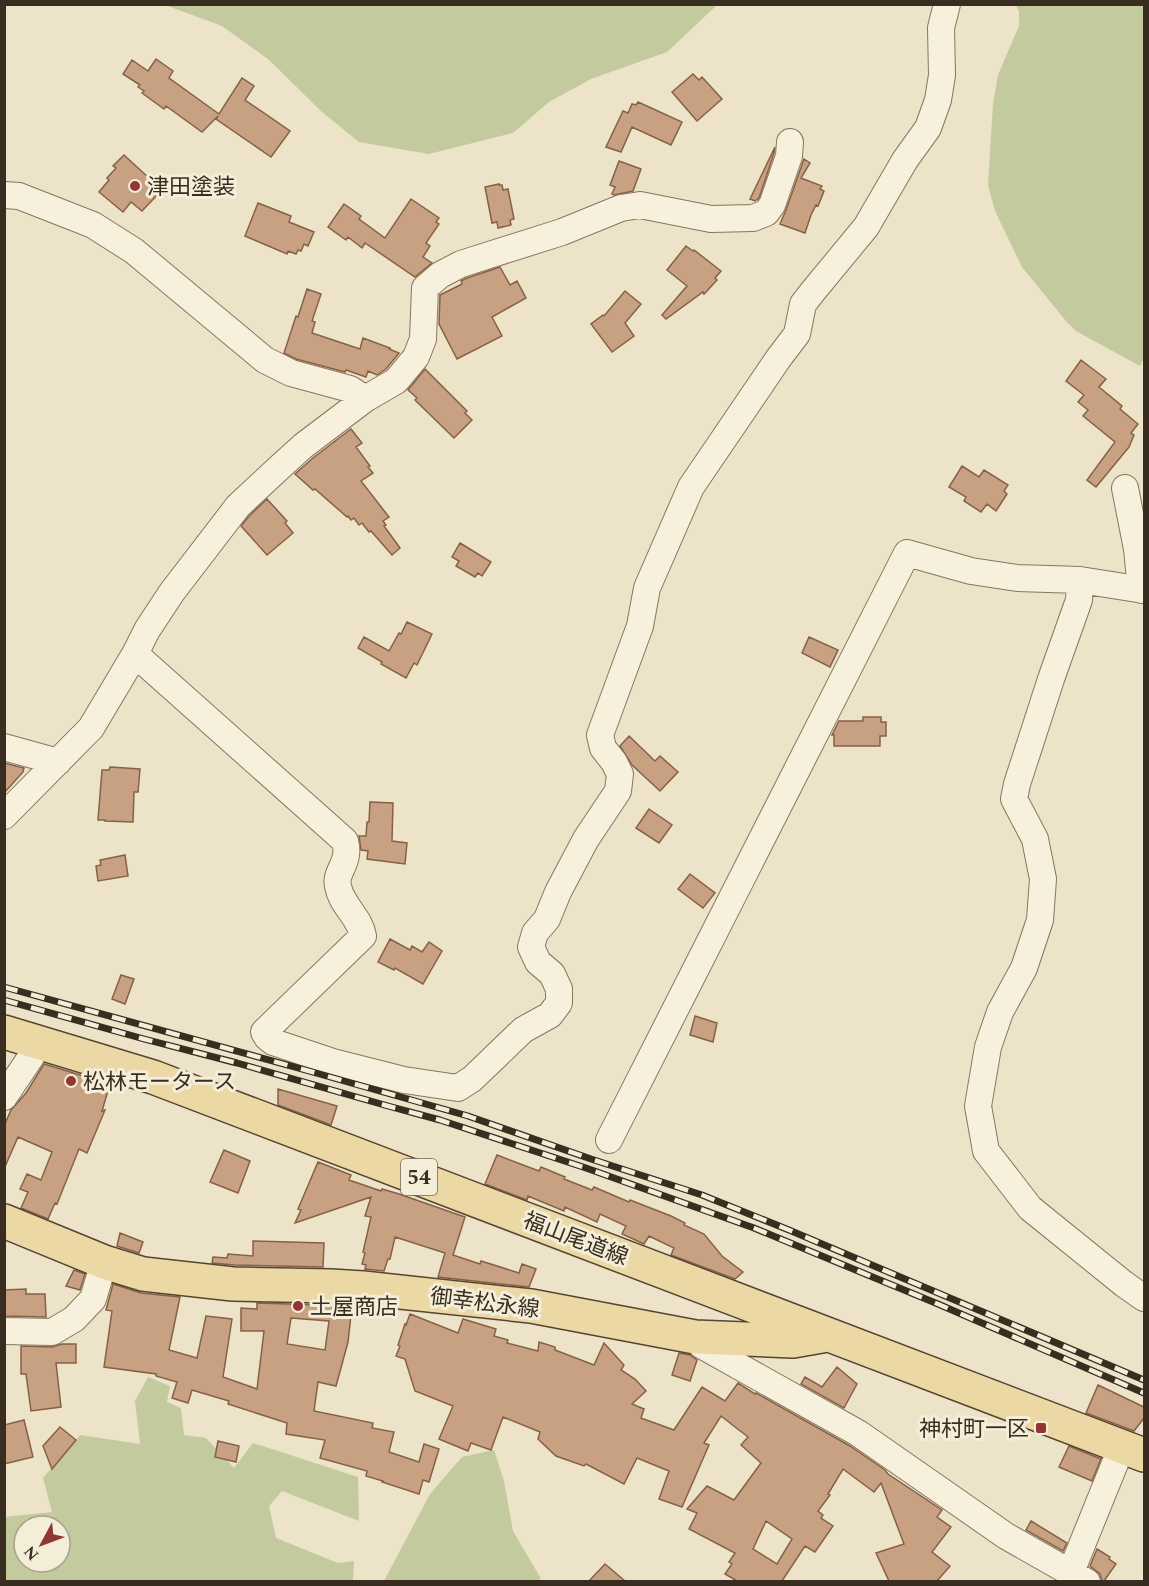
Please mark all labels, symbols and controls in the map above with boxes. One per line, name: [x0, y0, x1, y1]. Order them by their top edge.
place label: 津田塗装: [147, 171, 235, 204]
marker: 津田塗装: [128, 179, 142, 193]
place label: 松林モータース: [83, 1066, 236, 1099]
marker: 松林モータース: [64, 1074, 78, 1088]
road number: 54: [401, 1159, 437, 1195]
street label: 福山尾道線: [518, 1204, 633, 1275]
street label: 御幸松永線: [428, 1280, 541, 1327]
place label: 土屋商店: [310, 1291, 398, 1324]
marker: 土屋商店: [291, 1299, 305, 1313]
place label: 神村町一区: [919, 1413, 1029, 1446]
marker: 神村町一区: [1034, 1421, 1048, 1435]
north arrow: [12, 1514, 72, 1574]
text: N: [18, 1540, 45, 1566]

